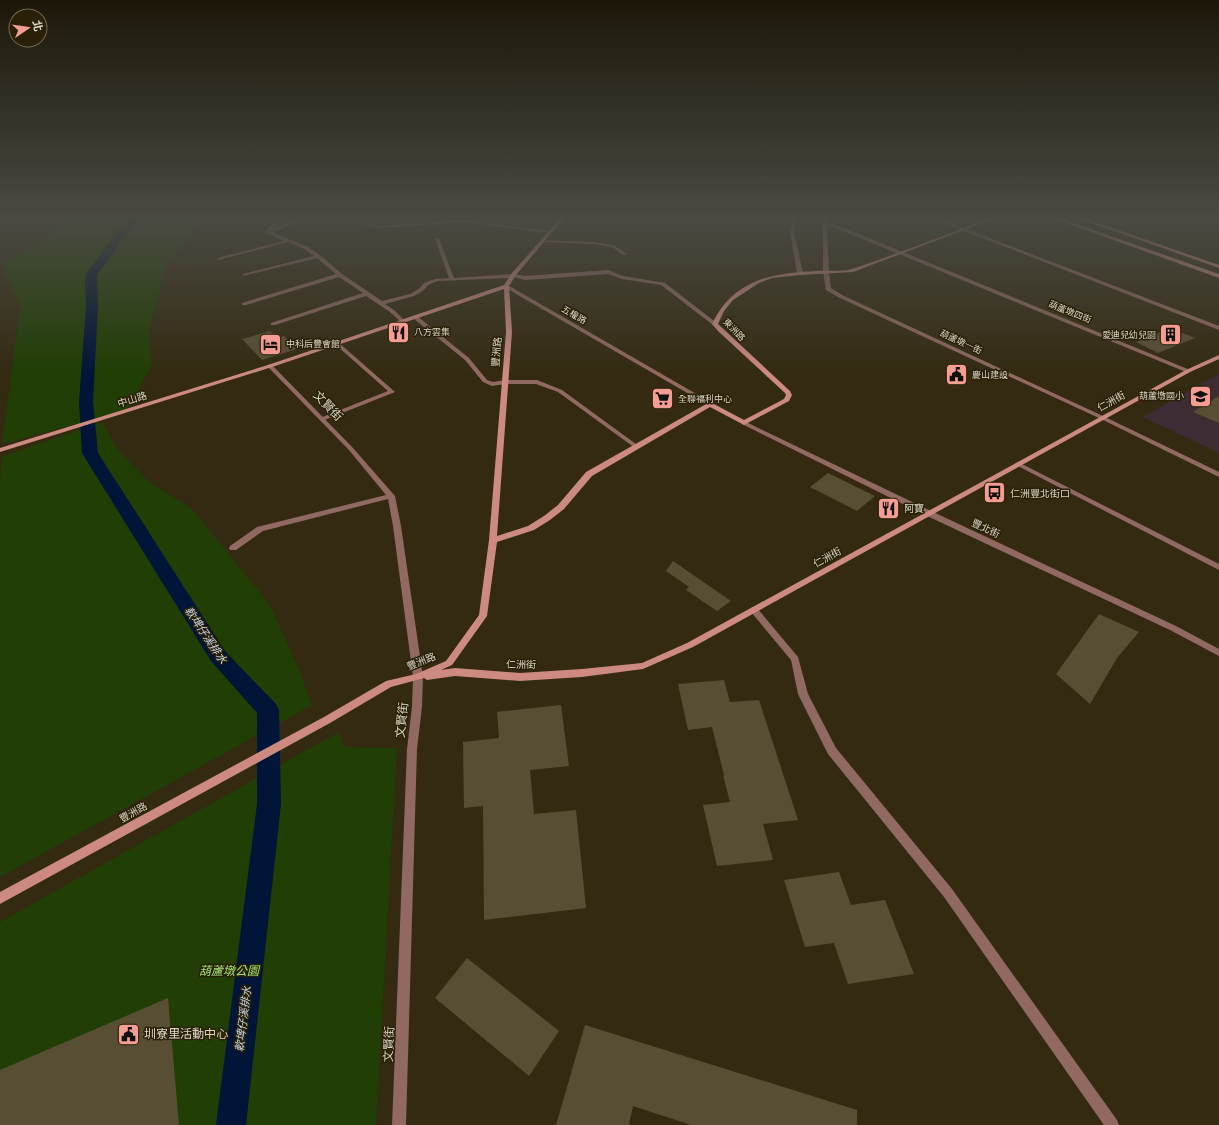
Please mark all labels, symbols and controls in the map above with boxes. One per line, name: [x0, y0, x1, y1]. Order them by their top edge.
north arrow: [8, 8, 48, 48]
text: 北: [31, 19, 45, 32]
street label: 葫蘆墩四街: [1047, 298, 1093, 325]
street label: 五權路: [560, 304, 588, 326]
street label: 東洲路: [721, 316, 748, 343]
restaurant icon: 八方雲集: [385, 319, 411, 345]
building icon: 愛迪兒幼兒園: [1158, 322, 1184, 348]
place label: 八方雲集: [414, 327, 450, 337]
street label: 葫蘆墩一街: [938, 327, 984, 356]
place label: 愛迪兒幼兒園: [1102, 329, 1156, 340]
hotel icon: 中科后豐會館: [257, 331, 283, 357]
street label: 豐洲路: [490, 337, 503, 367]
place label: 中科后豐會館: [286, 339, 340, 349]
public building icon: 慶山建設: [943, 362, 969, 388]
place label: 慶山建設: [972, 370, 1008, 380]
school or university icon: 葫蘆墩國小: [1187, 383, 1213, 409]
supermarket icon: 全聯福利中心: [649, 386, 675, 412]
street label: 文賢街: [310, 388, 346, 424]
street label: 仁洲街: [1095, 389, 1127, 414]
street label: 中山路: [116, 390, 148, 409]
place label: 葫蘆墩國小: [1139, 390, 1184, 401]
place label: 全聯福利中心: [678, 394, 732, 404]
bus stop icon: 仁洲豐北街口: [981, 480, 1007, 506]
place label: 仁洲豐北街口: [1010, 488, 1070, 499]
restaurant icon: 阿寶: [876, 495, 902, 521]
place label: 阿寶: [904, 503, 924, 514]
street label: 豐北街: [970, 517, 1002, 540]
street label: 仁洲街: [811, 545, 843, 570]
water label: 軟埤仔溪排水: [183, 604, 230, 667]
street label: 豐洲路: [405, 651, 437, 672]
street label: 仁洲街: [506, 659, 536, 670]
street label: 文賢街: [393, 701, 411, 739]
street label: 豐洲路: [117, 800, 149, 825]
park label: 葫蘆墩公園: [199, 964, 261, 978]
water label: 軟埤仔溪排水: [233, 985, 253, 1052]
public building icon: 圳寮里活動中心: [115, 1021, 141, 1047]
street label: 文賢街: [381, 1026, 397, 1062]
place label: 圳寮里活動中心: [144, 1027, 228, 1041]

